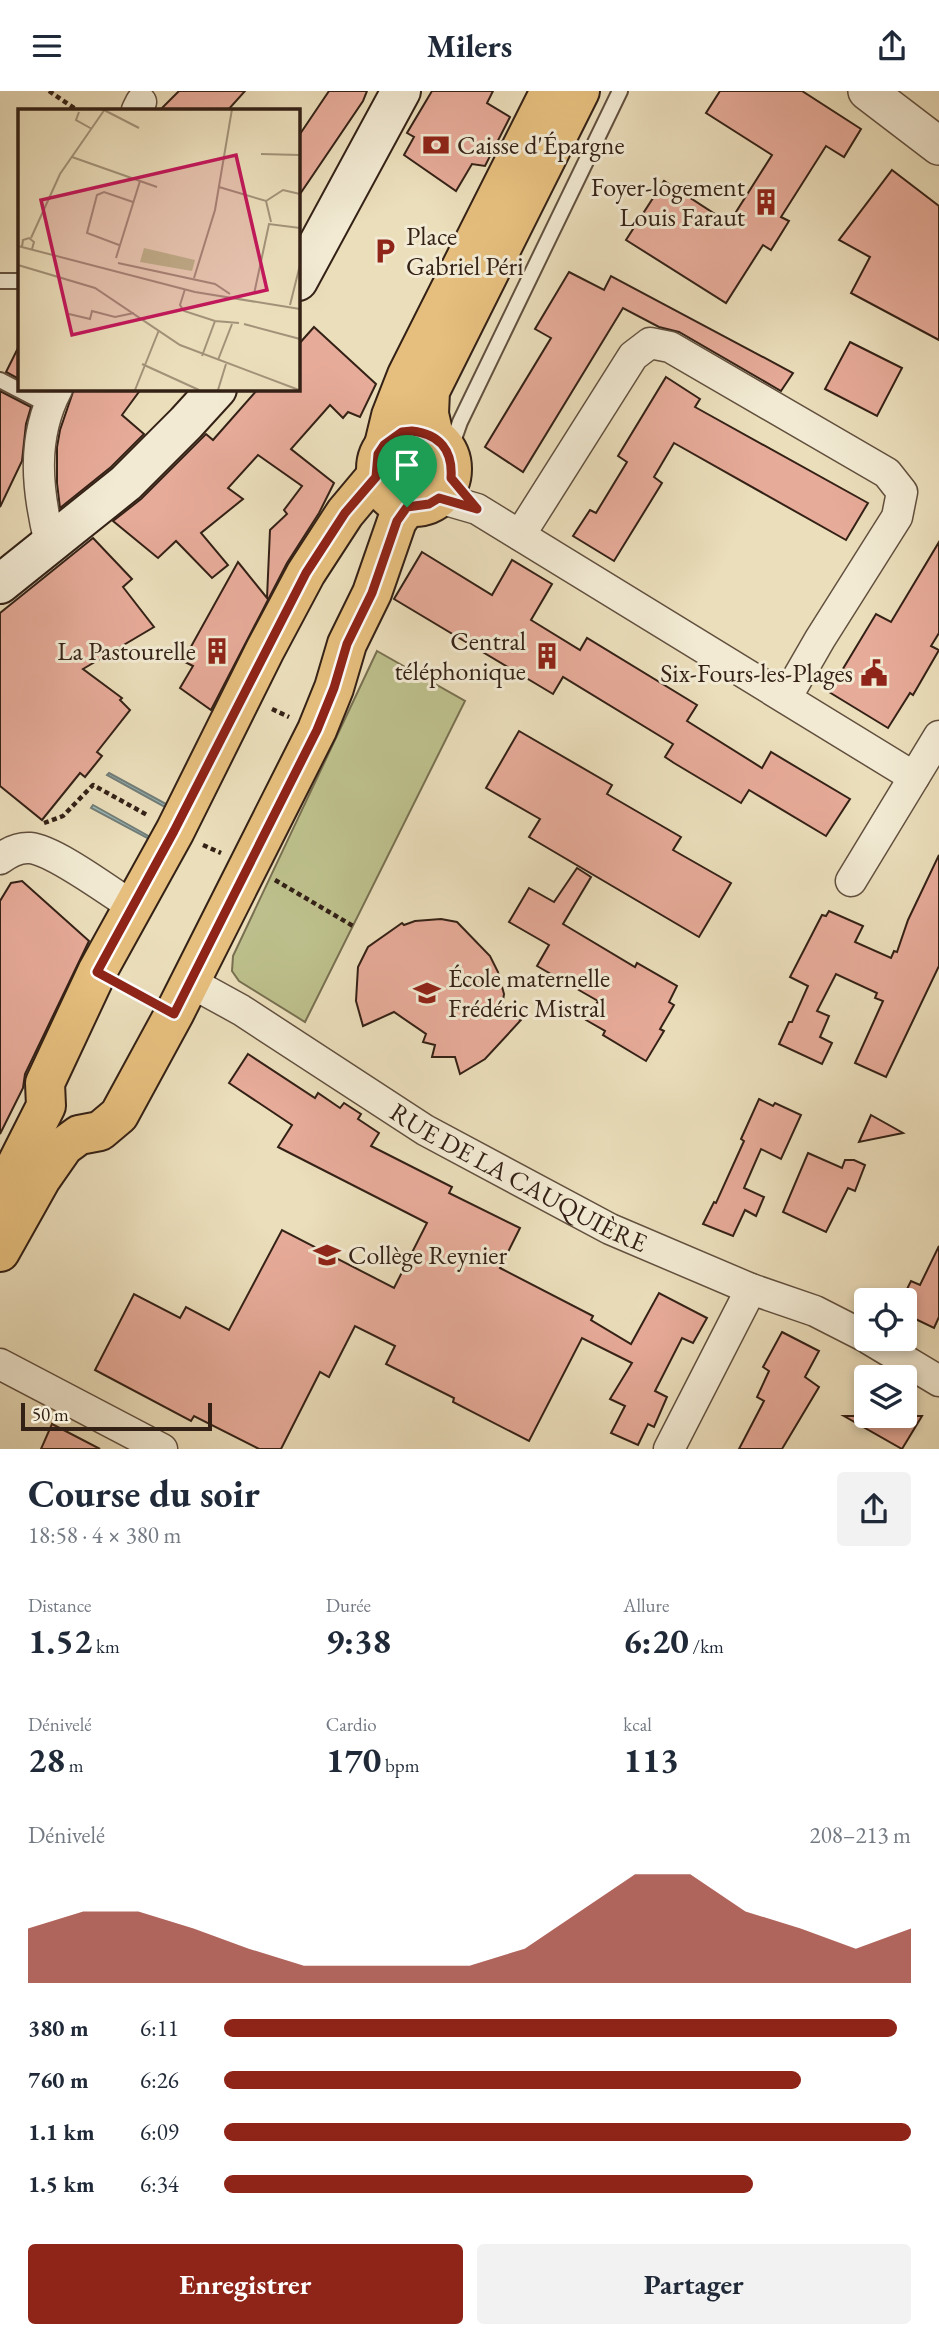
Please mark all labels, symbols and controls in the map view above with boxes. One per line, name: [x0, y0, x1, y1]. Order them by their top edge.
text: Milers: [427, 25, 512, 67]
icon: menu: [28, 27, 66, 65]
icon: share: [873, 27, 911, 65]
inset map: [18, 109, 299, 390]
place label: Caisse d'Épargne: [457, 128, 625, 162]
bank icon: Caisse d'Épargne: [421, 130, 451, 160]
place label: Foyer-logement Louis Faraut: [591, 170, 745, 234]
building icon: Foyer-logement Louis Faraut: [751, 187, 781, 217]
place label: Place Gabriel Péri: [406, 219, 524, 283]
parking icon: Place Gabriel Péri: [370, 236, 400, 266]
pin: [377, 435, 437, 507]
icon: arrive: [388, 446, 426, 484]
place label: Central téléphonique: [394, 624, 526, 688]
place label: La Pastourelle: [57, 634, 196, 668]
building icon: La Pastourelle: [202, 636, 232, 666]
building icon: Central téléphonique: [532, 641, 562, 671]
place label: Six-Fours-les-Plages: [660, 656, 853, 690]
public building icon: Six-Fours-les-Plages: [859, 658, 889, 688]
place label: École maternelle Frédéric Mistral: [448, 961, 610, 1025]
school or university icon: École maternelle Frédéric Mistral: [412, 978, 442, 1008]
street label: RUE DE LA CAUQUIÈRE: [384, 1095, 653, 1260]
place label: Collège Reynier: [348, 1238, 508, 1272]
school or university icon: Collège Reynier: [312, 1240, 342, 1270]
map controls: [854, 1288, 917, 1428]
button: locate: [854, 1288, 917, 1351]
button: layers: [854, 1365, 917, 1428]
scale bar: [21, 1400, 212, 1432]
text: 50 m: [32, 1402, 69, 1427]
text: Course du soir: [28, 1469, 260, 1518]
button: share: [837, 1472, 911, 1546]
text: 18:58 · 4 × 380 m: [28, 1520, 181, 1550]
text: Distance: [28, 1593, 91, 1618]
text: Durée: [326, 1593, 371, 1618]
text: Allure: [623, 1593, 669, 1618]
text: 1.52: [28, 1618, 92, 1663]
text: 9:38: [326, 1618, 391, 1663]
text: 6:20: [623, 1618, 689, 1663]
text: km: [92, 1634, 120, 1659]
text: /km: [689, 1634, 724, 1659]
text: Dénivelé: [28, 1712, 92, 1737]
text: Cardio: [326, 1712, 377, 1737]
text: kcal: [623, 1712, 652, 1737]
text: 28: [28, 1737, 65, 1782]
text: 170: [326, 1737, 381, 1782]
text: 113: [623, 1737, 679, 1782]
text: m: [65, 1753, 84, 1778]
text: bpm: [381, 1753, 419, 1778]
text: Dénivelé: [28, 1820, 105, 1850]
text: 208–213 m: [810, 1820, 911, 1850]
text: 380 m: [28, 2013, 89, 2043]
text: 6:11: [140, 2013, 179, 2043]
text: 760 m: [28, 2065, 89, 2095]
text: 6:26: [140, 2065, 179, 2095]
text: 1.1 km: [28, 2117, 95, 2147]
text: 6:09: [140, 2117, 179, 2147]
text: 1.5 km: [28, 2169, 95, 2199]
text: 6:34: [140, 2169, 179, 2199]
button: Enregistrer: [28, 2244, 463, 2324]
button: Partager: [477, 2244, 911, 2324]

